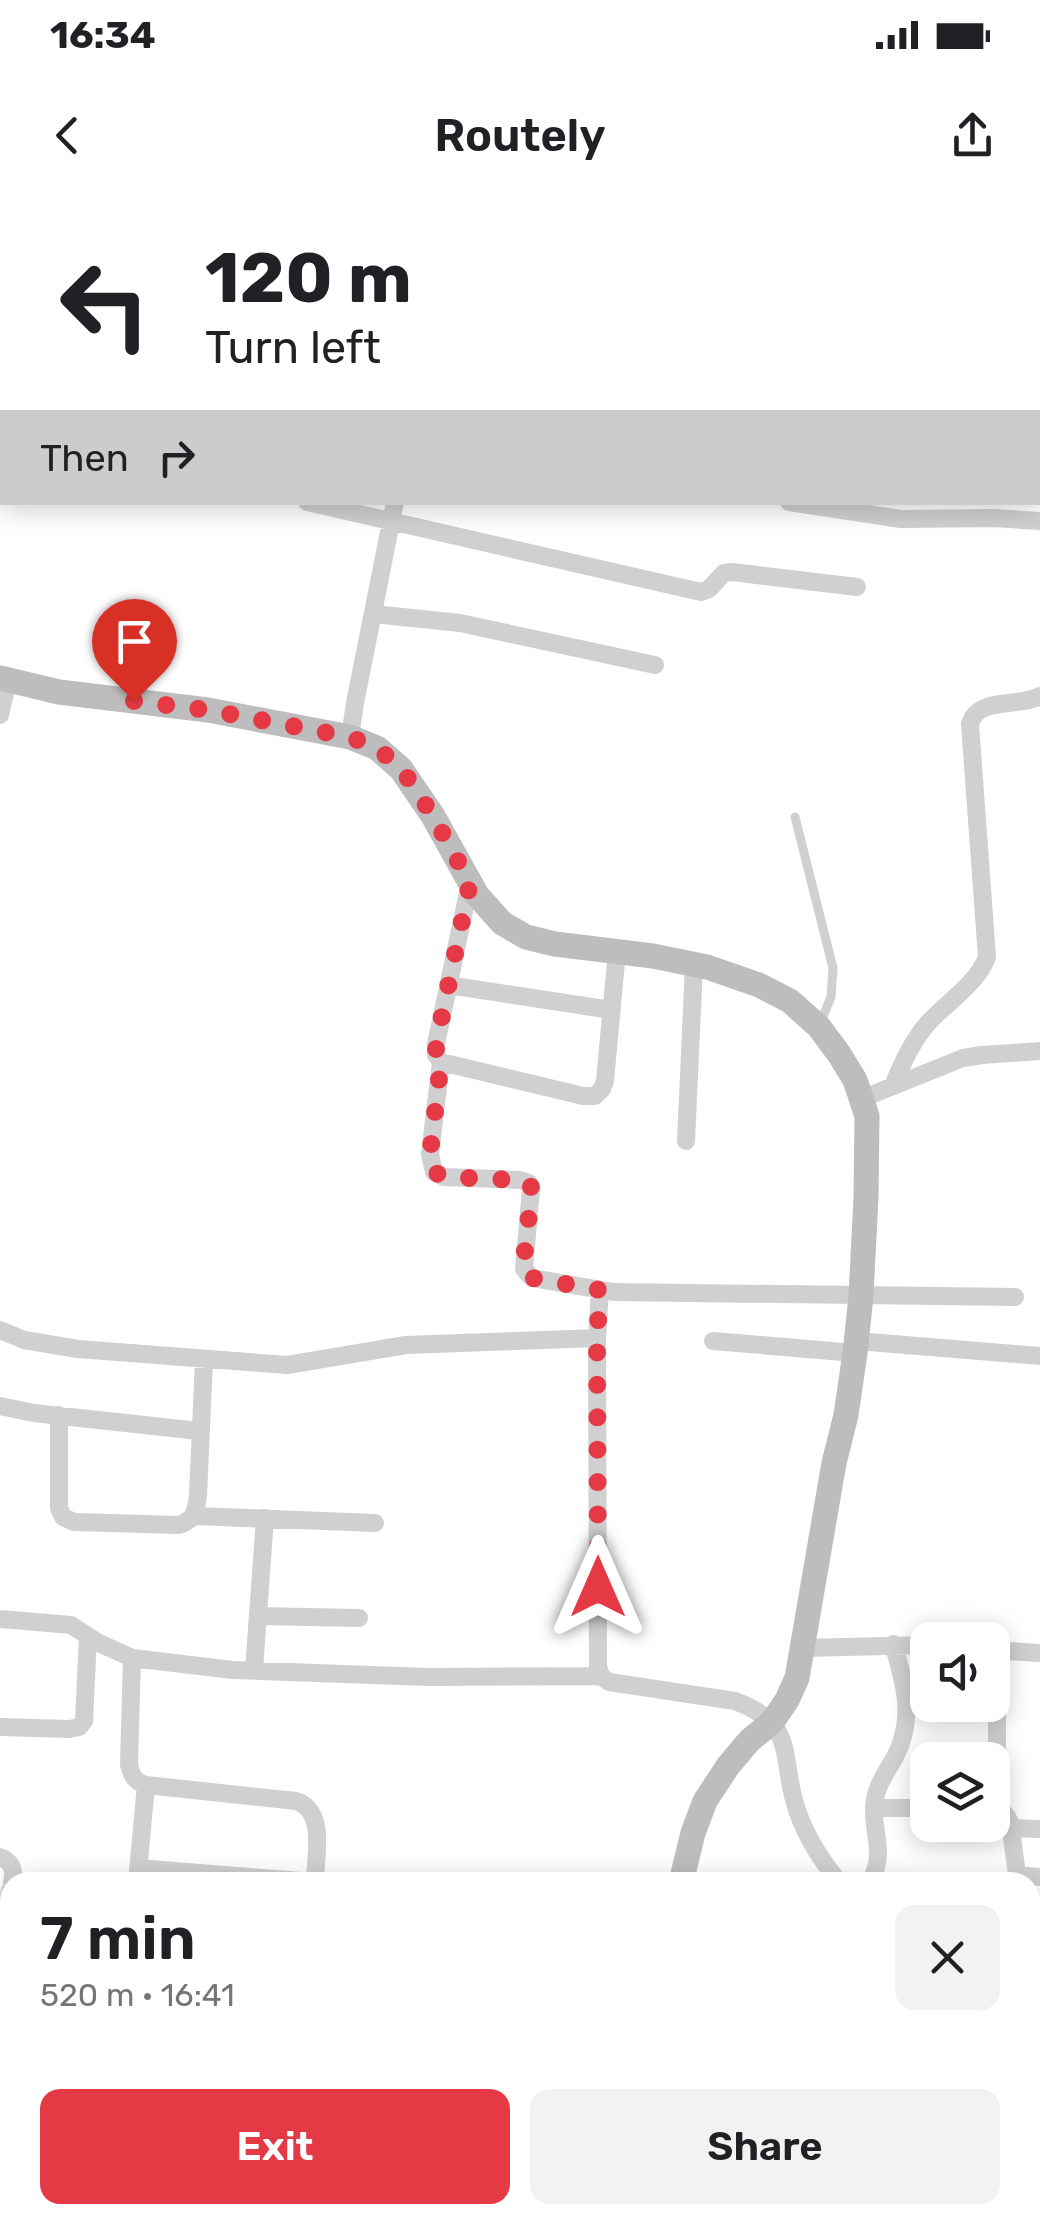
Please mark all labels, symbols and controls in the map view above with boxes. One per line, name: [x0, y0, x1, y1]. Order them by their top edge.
text: 16:34: [50, 12, 156, 58]
icon: back: [40, 108, 95, 163]
icon: share: [945, 108, 1000, 163]
text: Routely: [434, 109, 606, 162]
text: 120 m: [205, 237, 412, 320]
icon: left: [40, 240, 170, 370]
text: Turn left: [205, 321, 381, 374]
icon: right: [149, 430, 204, 485]
text: Then: [40, 435, 129, 481]
pin: [92, 599, 177, 702]
icon: arrive: [107, 614, 162, 669]
position arrow: [546, 1535, 650, 1639]
map controls: [910, 1622, 1010, 1842]
button: sound: [910, 1622, 1010, 1722]
button: layers: [910, 1742, 1010, 1842]
text: 7 min: [40, 1903, 196, 1974]
button: close: [895, 1905, 1000, 2010]
text: 520 m · 16:41: [40, 1976, 235, 2014]
button: Exit: [40, 2089, 510, 2204]
button: Share: [530, 2089, 1000, 2204]

